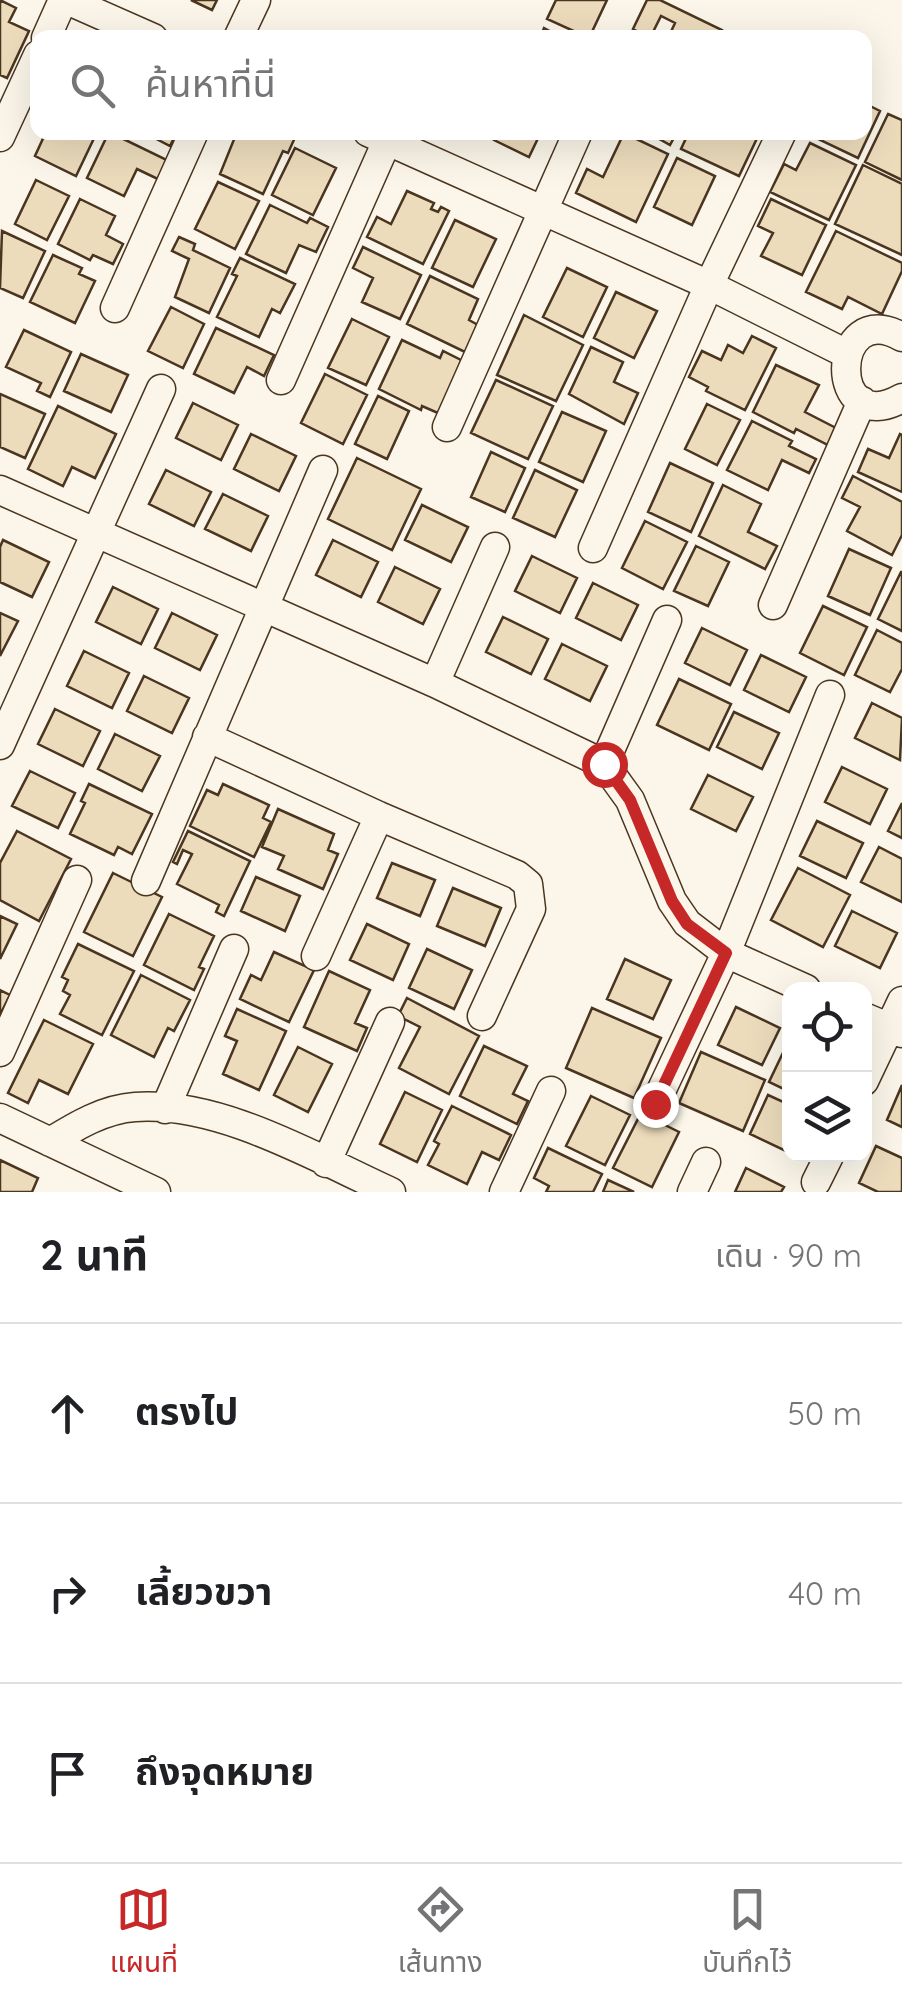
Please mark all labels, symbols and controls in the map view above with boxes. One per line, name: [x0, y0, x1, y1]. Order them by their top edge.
search box: [30, 30, 872, 140]
icon: search: [65, 58, 120, 113]
text: ค้นหาที่นี่: [145, 59, 276, 107]
route start: [582, 742, 628, 788]
map controls: [782, 982, 872, 1162]
button: locate: [782, 982, 872, 1072]
button: layers: [782, 1072, 872, 1162]
route end: [633, 1082, 679, 1128]
text: 2 นาที: [40, 1228, 148, 1281]
text: เดิน · 90 m: [715, 1235, 862, 1275]
icon: ahead: [40, 1386, 95, 1441]
text: ตรงไป: [135, 1387, 238, 1435]
text: 50 m: [788, 1393, 862, 1433]
icon: right: [40, 1566, 95, 1621]
text: เลี้ยวขวา: [135, 1567, 272, 1615]
text: 40 m: [788, 1573, 862, 1613]
icon: arrive: [40, 1746, 95, 1801]
text: ถึงจุดหมาย: [135, 1747, 314, 1795]
tab: แผนที่: [110, 1882, 178, 1985]
tab: เส้นทาง: [398, 1882, 482, 1985]
tab: บันทึกไว้: [702, 1882, 792, 1985]

